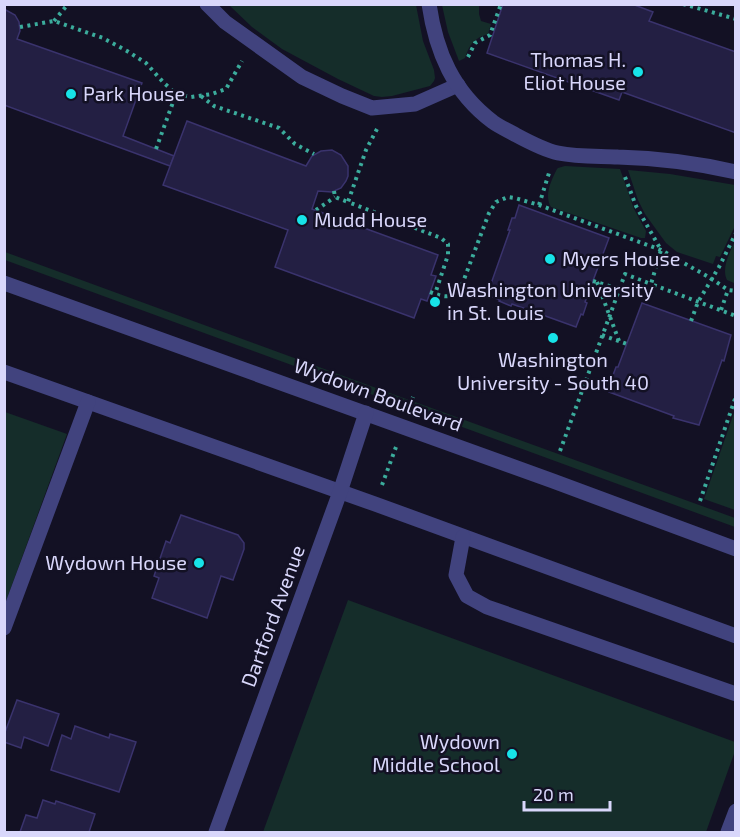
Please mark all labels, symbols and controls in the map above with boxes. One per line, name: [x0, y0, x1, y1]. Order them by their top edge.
place label: Thomas H. Eliot House: [523, 47, 626, 94]
marker: Thomas H. Eliot House: [631, 65, 645, 79]
place label: Park House: [83, 81, 185, 105]
marker: Park House: [64, 87, 78, 101]
place label: Mudd House: [314, 207, 427, 231]
marker: Mudd House: [295, 213, 309, 227]
place label: Myers House: [562, 246, 680, 270]
marker: Myers House: [543, 252, 557, 266]
place label: Washington University in St. Louis: [447, 277, 654, 324]
marker: Washington University in St. Louis: [428, 295, 442, 309]
marker: Washington University - South 40: [546, 331, 560, 345]
place label: Washington University - South 40: [457, 347, 649, 394]
street label: Wydown Boulevard: [291, 352, 466, 436]
street label: Dartford Avenue: [235, 542, 309, 690]
place label: Wydown House: [45, 550, 187, 574]
marker: Wydown House: [192, 556, 206, 570]
place label: Wydown Middle School: [372, 729, 500, 776]
marker: Wydown Middle School: [505, 747, 519, 761]
scale bar: [524, 774, 610, 812]
text: 20 m: [533, 783, 574, 805]

